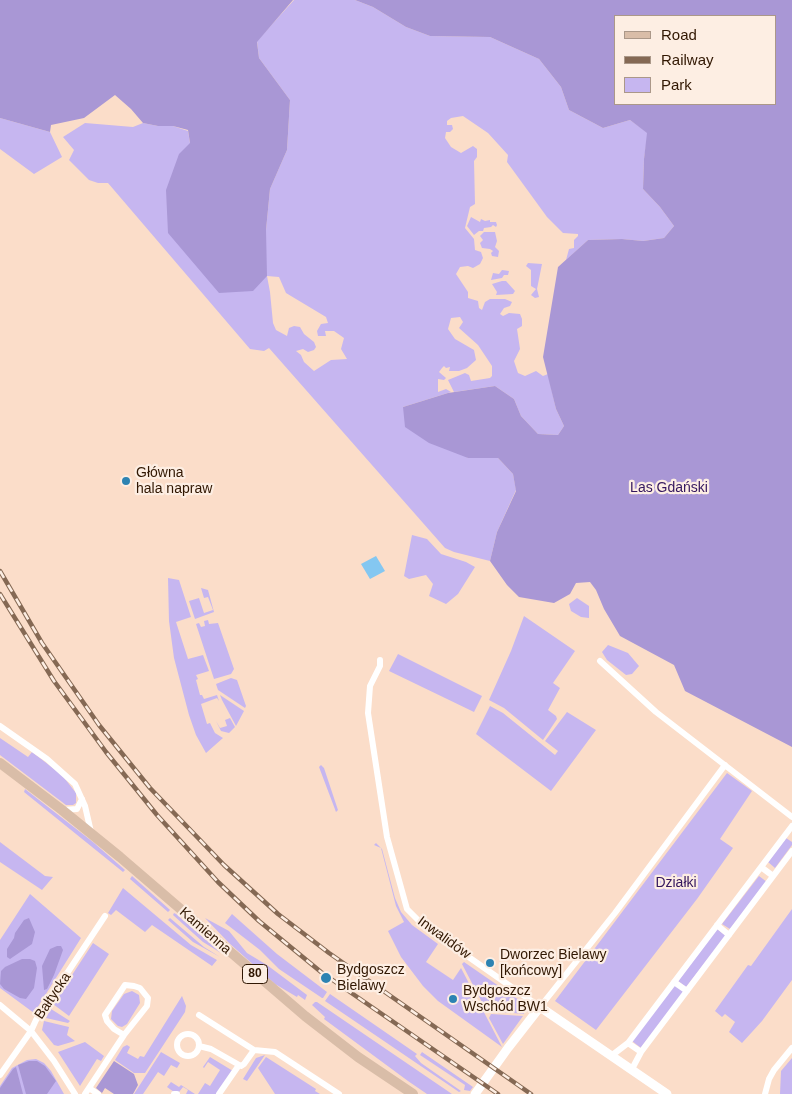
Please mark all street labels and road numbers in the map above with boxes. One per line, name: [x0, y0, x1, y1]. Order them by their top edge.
street label: Kamienna: [176, 904, 234, 958]
street label: Inwalidów: [414, 913, 474, 963]
road number: 80: [242, 964, 268, 984]
street label: Bałtycka: [31, 969, 75, 1023]

